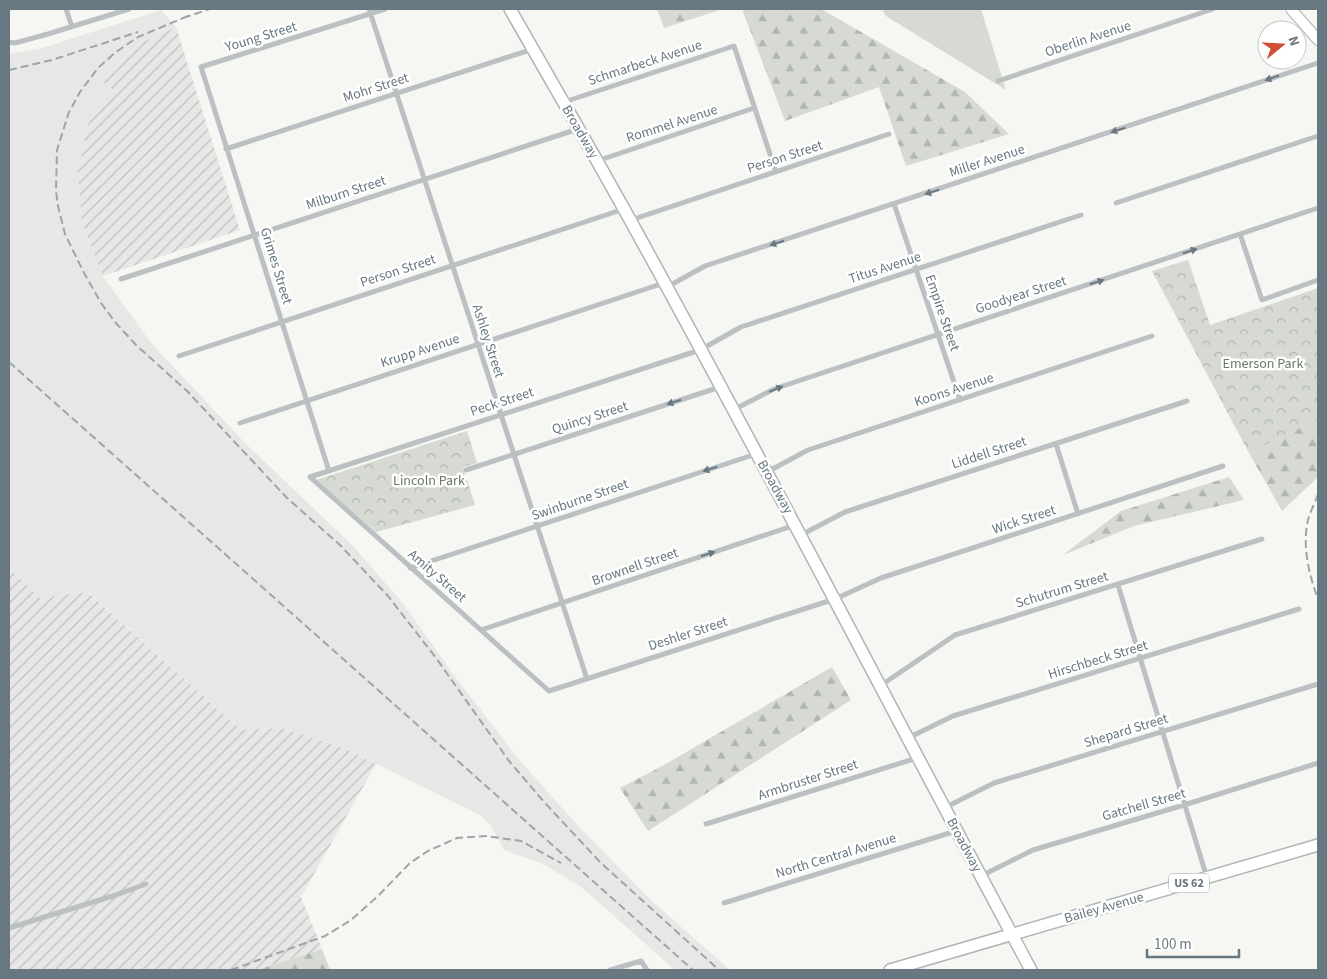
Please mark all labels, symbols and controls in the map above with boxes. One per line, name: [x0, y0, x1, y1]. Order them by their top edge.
street label: Oberlin Avenue: [1042, 16, 1134, 62]
street label: Young Street: [222, 17, 300, 58]
north arrow: [1257, 20, 1307, 70]
text: N: [1282, 34, 1304, 49]
street label: Schmarbeck Avenue: [585, 35, 705, 91]
street label: Mohr Street: [341, 68, 412, 108]
one-way arrow: [1264, 75, 1279, 83]
street label: Rommel Avenue: [624, 100, 720, 148]
street label: Broadway: [557, 102, 604, 163]
one-way arrow: [1110, 126, 1125, 134]
street label: Person Street: [745, 135, 826, 179]
street label: Miller Avenue: [947, 139, 1027, 183]
street label: Milburn Street: [303, 171, 389, 215]
one-way arrow: [924, 188, 939, 196]
street label: Grimes Street: [255, 225, 297, 307]
one-way arrow: [770, 239, 785, 247]
street label: Titus Avenue: [846, 247, 924, 289]
one-way arrow: [1183, 247, 1198, 254]
street label: Person Street: [358, 249, 439, 293]
street label: Goodyear Street: [973, 271, 1069, 319]
street label: Empire Street: [920, 272, 965, 354]
one-way arrow: [1089, 278, 1104, 285]
street label: Ashley Street: [467, 302, 509, 381]
street label: Krupp Avenue: [378, 329, 462, 373]
park label: Emerson Park: [1223, 354, 1303, 374]
street label: Koons Avenue: [912, 368, 996, 412]
street label: Peck Street: [468, 382, 537, 422]
one-way arrow: [769, 385, 784, 392]
street label: Quincy Street: [549, 396, 631, 440]
one-way arrow: [666, 399, 681, 407]
street label: Liddell Street: [949, 431, 1029, 475]
street label: Broadway: [752, 456, 798, 518]
one-way arrow: [702, 465, 717, 473]
park label: Lincoln Park: [393, 471, 465, 491]
street label: Swinburne Street: [529, 474, 631, 526]
street label: Wick Street: [990, 500, 1059, 540]
street label: Brownell Street: [589, 543, 681, 591]
street label: Amity Street: [403, 545, 471, 607]
one-way arrow: [700, 550, 715, 557]
street label: Schutrum Street: [1013, 566, 1111, 614]
street label: Deshler Street: [646, 612, 730, 656]
street label: Hirschbeck Street: [1046, 635, 1150, 685]
street label: Shepard Street: [1081, 709, 1171, 753]
street label: Armbruster Street: [755, 754, 861, 806]
street label: Gatchell Street: [1100, 783, 1188, 826]
street label: Broadway: [941, 814, 987, 876]
street label: North Central Avenue: [773, 828, 899, 884]
road number: US 62: [1169, 874, 1209, 892]
street label: Bailey Avenue: [1062, 887, 1146, 929]
scale bar: [1147, 926, 1240, 958]
text: 100 m: [1154, 934, 1192, 955]

